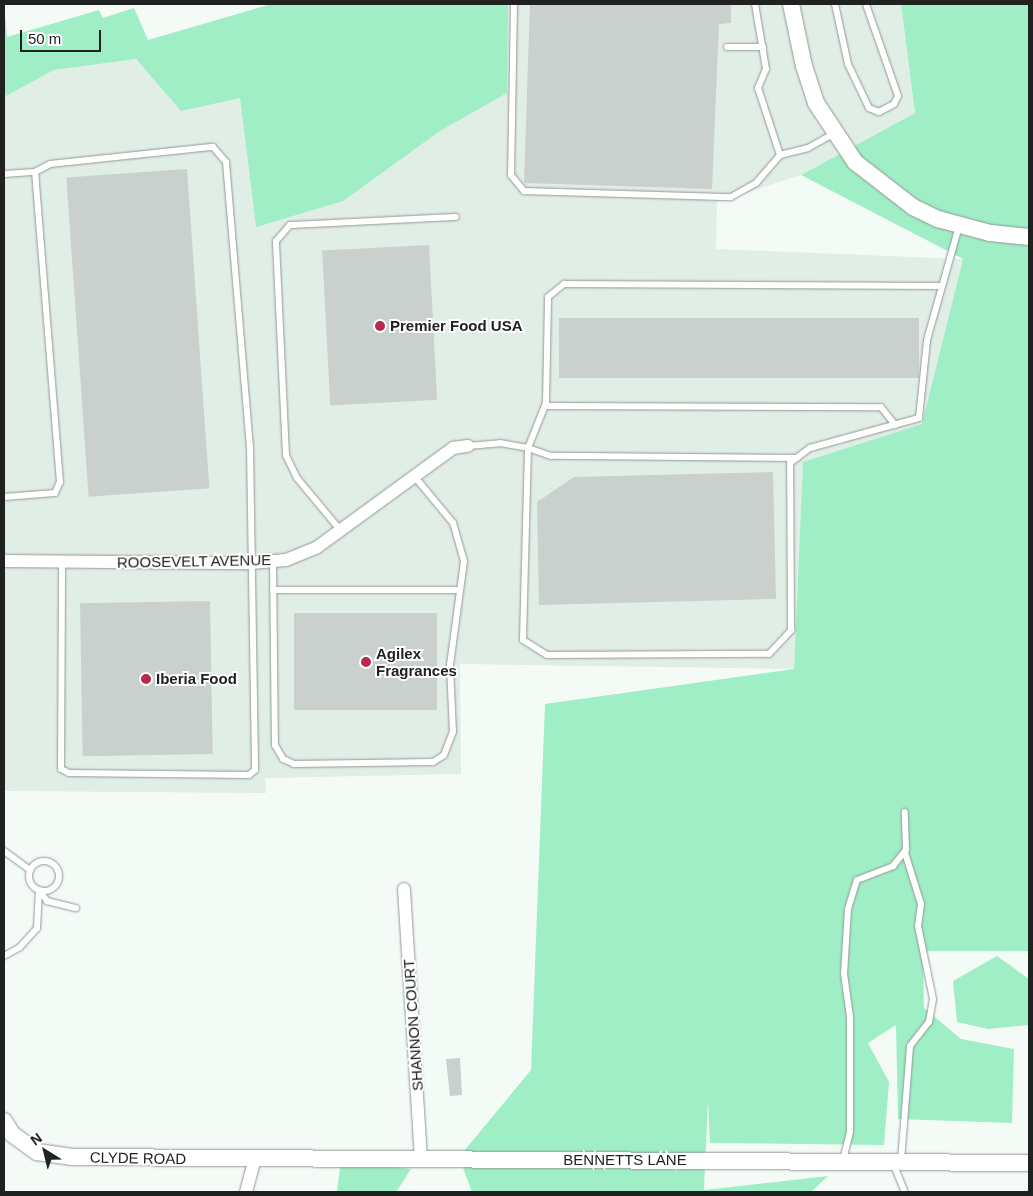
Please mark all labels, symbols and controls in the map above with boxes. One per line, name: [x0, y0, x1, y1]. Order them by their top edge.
scale bar: [22, 20, 104, 52]
text: 50 m: [28, 30, 61, 47]
place label: Premier Food USA: [390, 317, 523, 335]
marker: Premier Food USA: [374, 320, 386, 332]
street label: ROOSEVELT AVENUE: [116, 551, 272, 571]
place label: Agilex Fragrances: [376, 644, 457, 679]
marker: Agilex Fragrances: [360, 656, 372, 668]
place label: Iberia Food: [156, 670, 237, 688]
marker: Iberia Food: [140, 673, 152, 685]
street label: SHANNON COURT: [399, 958, 427, 1092]
north arrow: [20, 1126, 70, 1176]
text: N: [27, 1129, 45, 1148]
street label: CLYDE ROAD: [90, 1148, 186, 1168]
street label: BENNETTS LANE: [563, 1151, 687, 1169]

